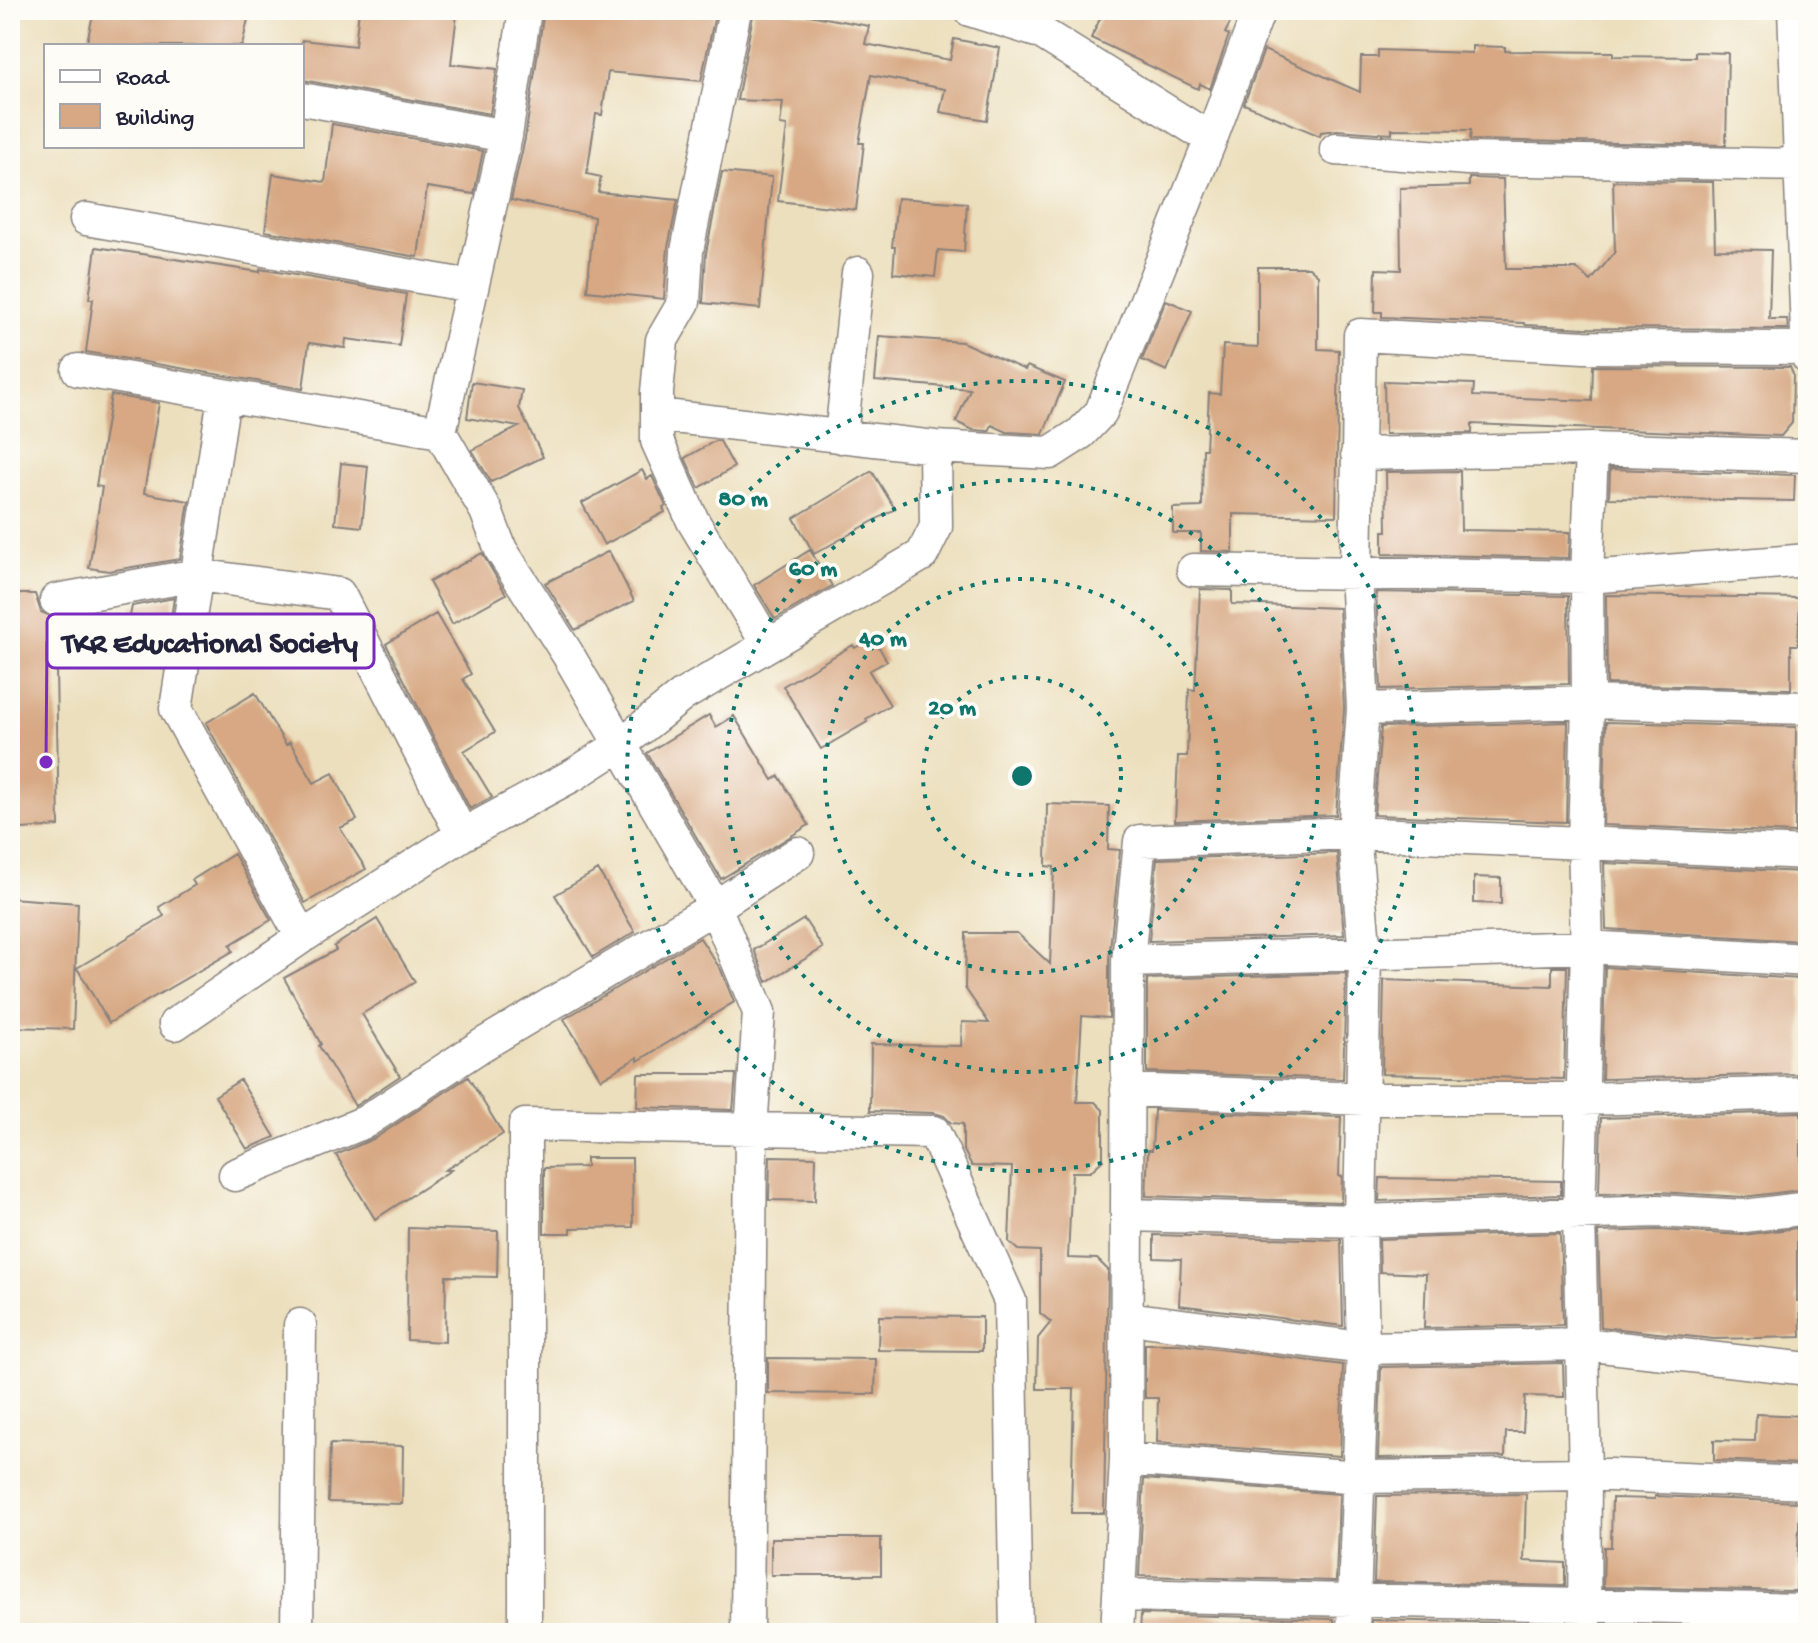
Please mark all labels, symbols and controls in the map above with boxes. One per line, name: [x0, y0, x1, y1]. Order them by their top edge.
legend: [44, 44, 304, 148]
text: Road: [116, 65, 170, 94]
text: Building: [115, 105, 194, 134]
text: 80 m: [718, 486, 768, 515]
text: 60 m: [789, 556, 837, 585]
callout: TKR Educational Society: [47, 614, 374, 668]
text: 40 m: [858, 626, 907, 655]
text: TKR Educational Society: [60, 629, 358, 664]
text: 20 m: [928, 695, 976, 724]
centre of rings: [1008, 762, 1036, 790]

